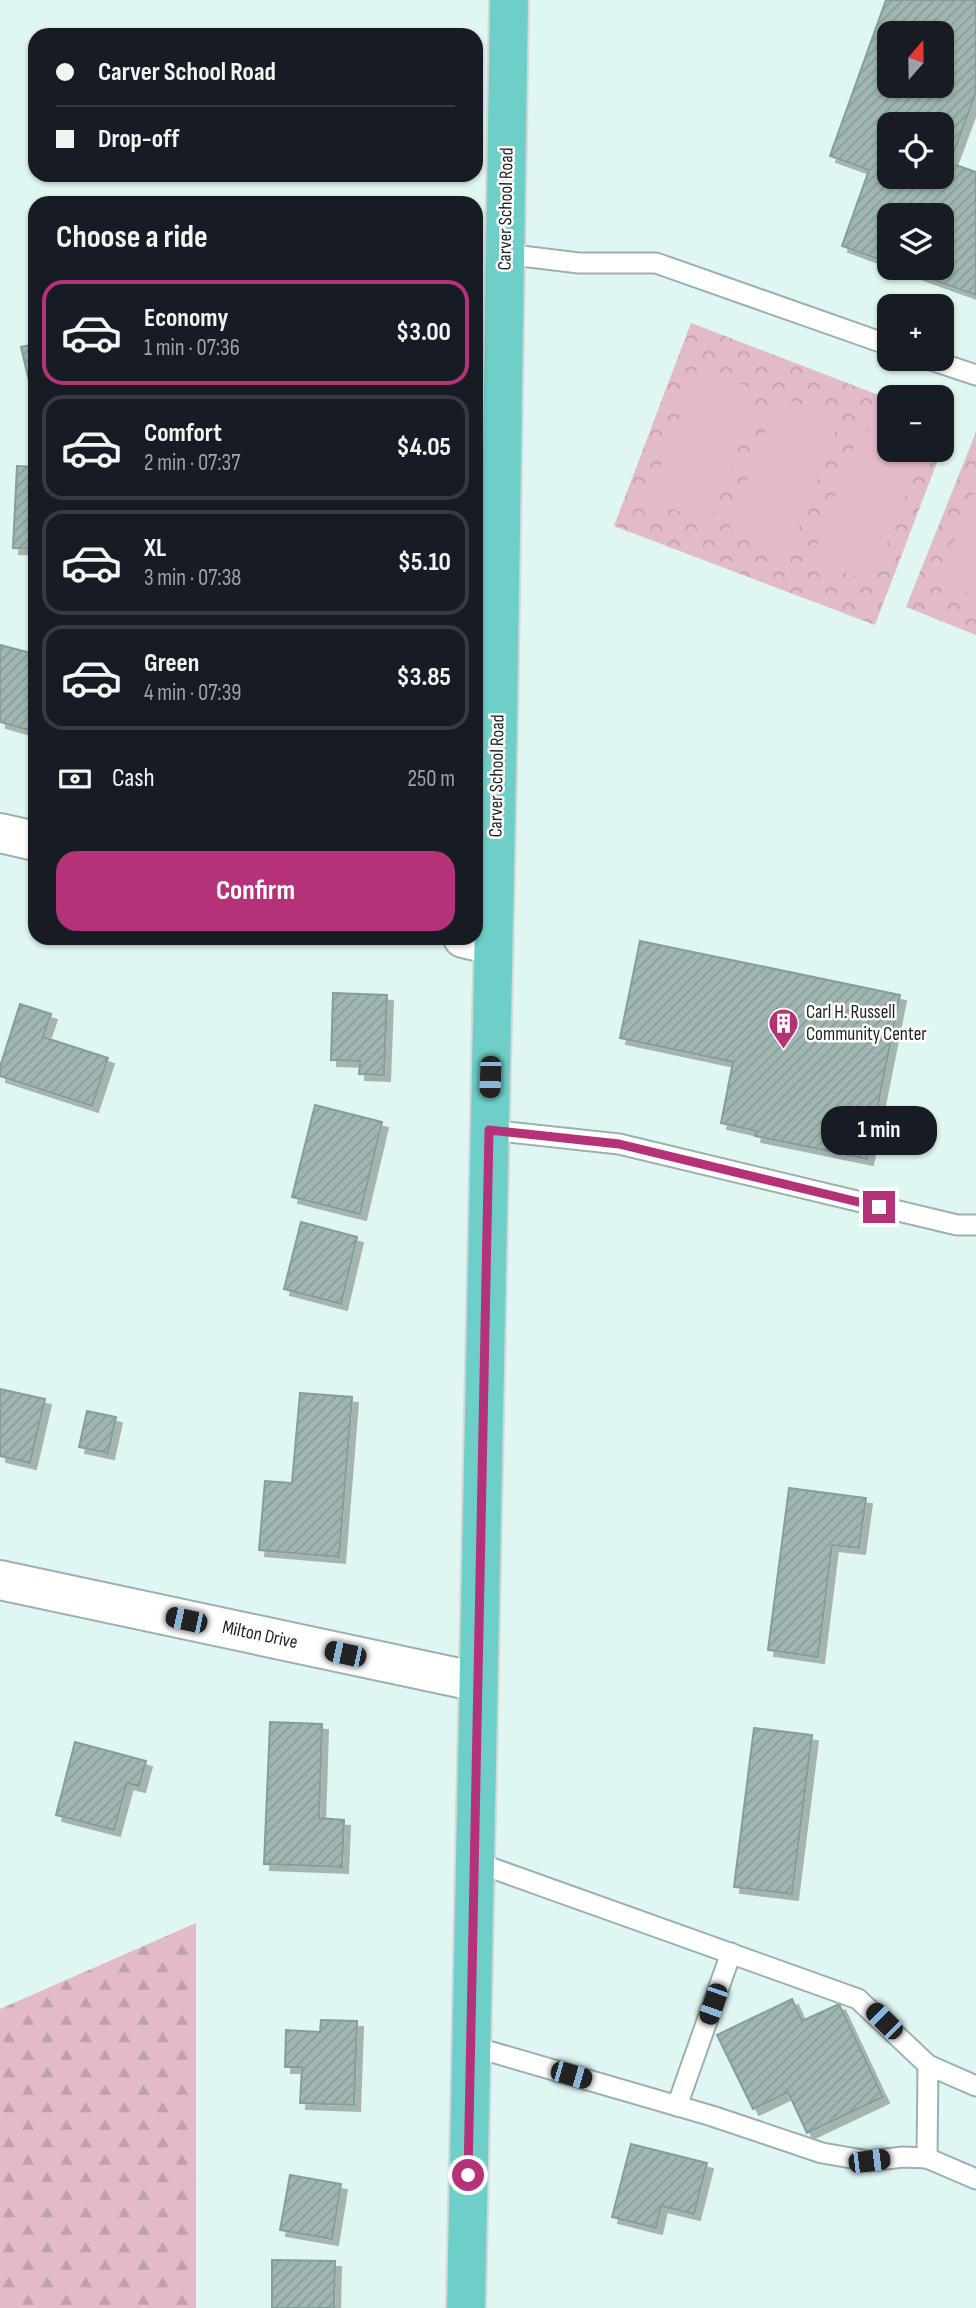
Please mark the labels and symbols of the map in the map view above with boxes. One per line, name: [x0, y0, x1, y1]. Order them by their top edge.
north arrow: [877, 21, 954, 98]
street label: Carver School Road: [493, 147, 519, 271]
street label: Carver School Road: [484, 714, 510, 838]
place label: Carl H. Russell Community Center: [806, 1001, 927, 1046]
building icon: Carl H. Russell Community Center: [766, 1006, 800, 1050]
car: [479, 1056, 502, 1098]
callout: 1 min: [821, 1106, 937, 1154]
route end: [863, 1191, 895, 1223]
car: [164, 1605, 209, 1635]
street label: Milton Drive: [220, 1616, 300, 1654]
car: [323, 1639, 368, 1669]
car: [697, 1981, 730, 2027]
car: [862, 1999, 907, 2043]
car: [548, 2059, 595, 2091]
car: [847, 2148, 892, 2174]
route start: [452, 2159, 484, 2191]

